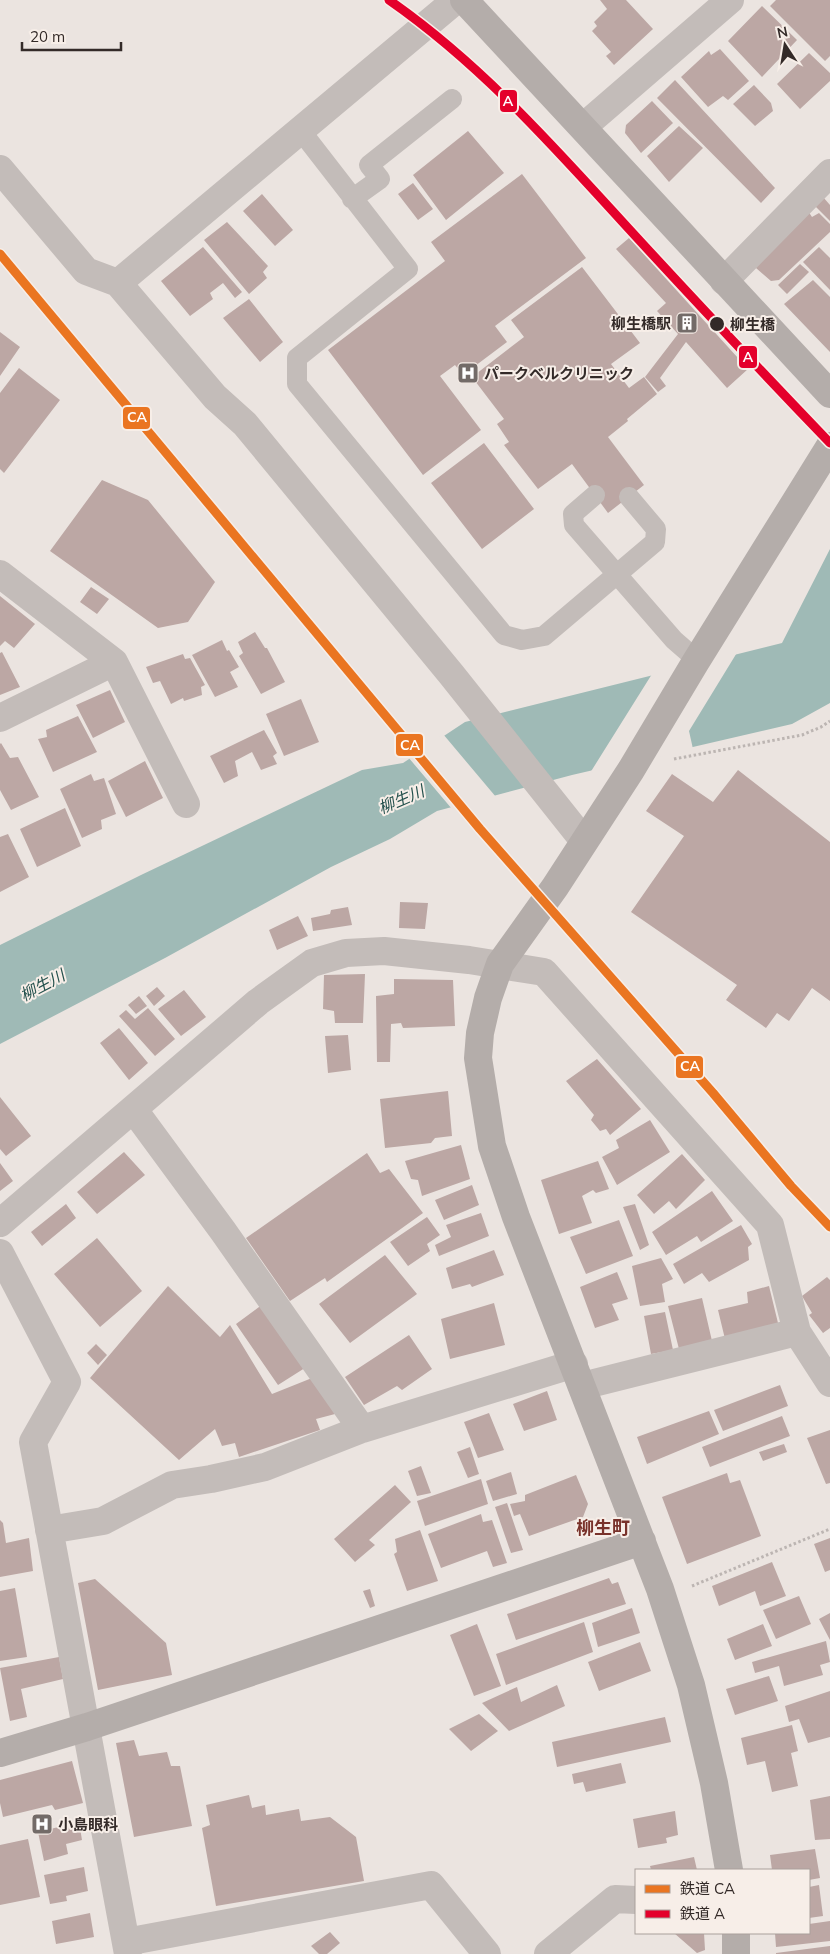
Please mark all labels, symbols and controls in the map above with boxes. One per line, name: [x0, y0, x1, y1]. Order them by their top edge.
scale bar: [22, 20, 121, 52]
north arrow: [760, 20, 810, 70]
text: N: [775, 22, 789, 42]
text: 20 m: [30, 27, 65, 46]
line badge: A: [499, 89, 518, 113]
text: A: [503, 92, 514, 110]
building icon: 柳生橋駅: [675, 311, 699, 335]
place label: 柳生橋駅: [611, 314, 671, 333]
marker: 柳生橋: [708, 315, 726, 333]
place label: 柳生橋: [730, 315, 776, 334]
line badge: A: [738, 345, 758, 369]
text: A: [743, 348, 754, 366]
hospital icon: パークベルクリニック: [456, 361, 480, 385]
place label: パークベルクリニック: [484, 364, 634, 383]
line badge: CA: [122, 406, 151, 430]
text: CA: [127, 408, 147, 426]
line badge: CA: [395, 733, 424, 757]
text: CA: [400, 736, 420, 754]
water label: 柳生川: [375, 780, 429, 818]
water label: 柳生川: [16, 964, 70, 1005]
line badge: CA: [675, 1055, 704, 1079]
text: CA: [680, 1057, 700, 1075]
district label: 柳生町: [576, 1516, 630, 1539]
hospital icon: 小島眼科: [30, 1812, 54, 1836]
place label: 小島眼科: [58, 1815, 118, 1834]
legend: [635, 1869, 810, 1934]
text: 鉄道 CA: [680, 1879, 735, 1898]
text: 鉄道 A: [680, 1904, 725, 1923]

